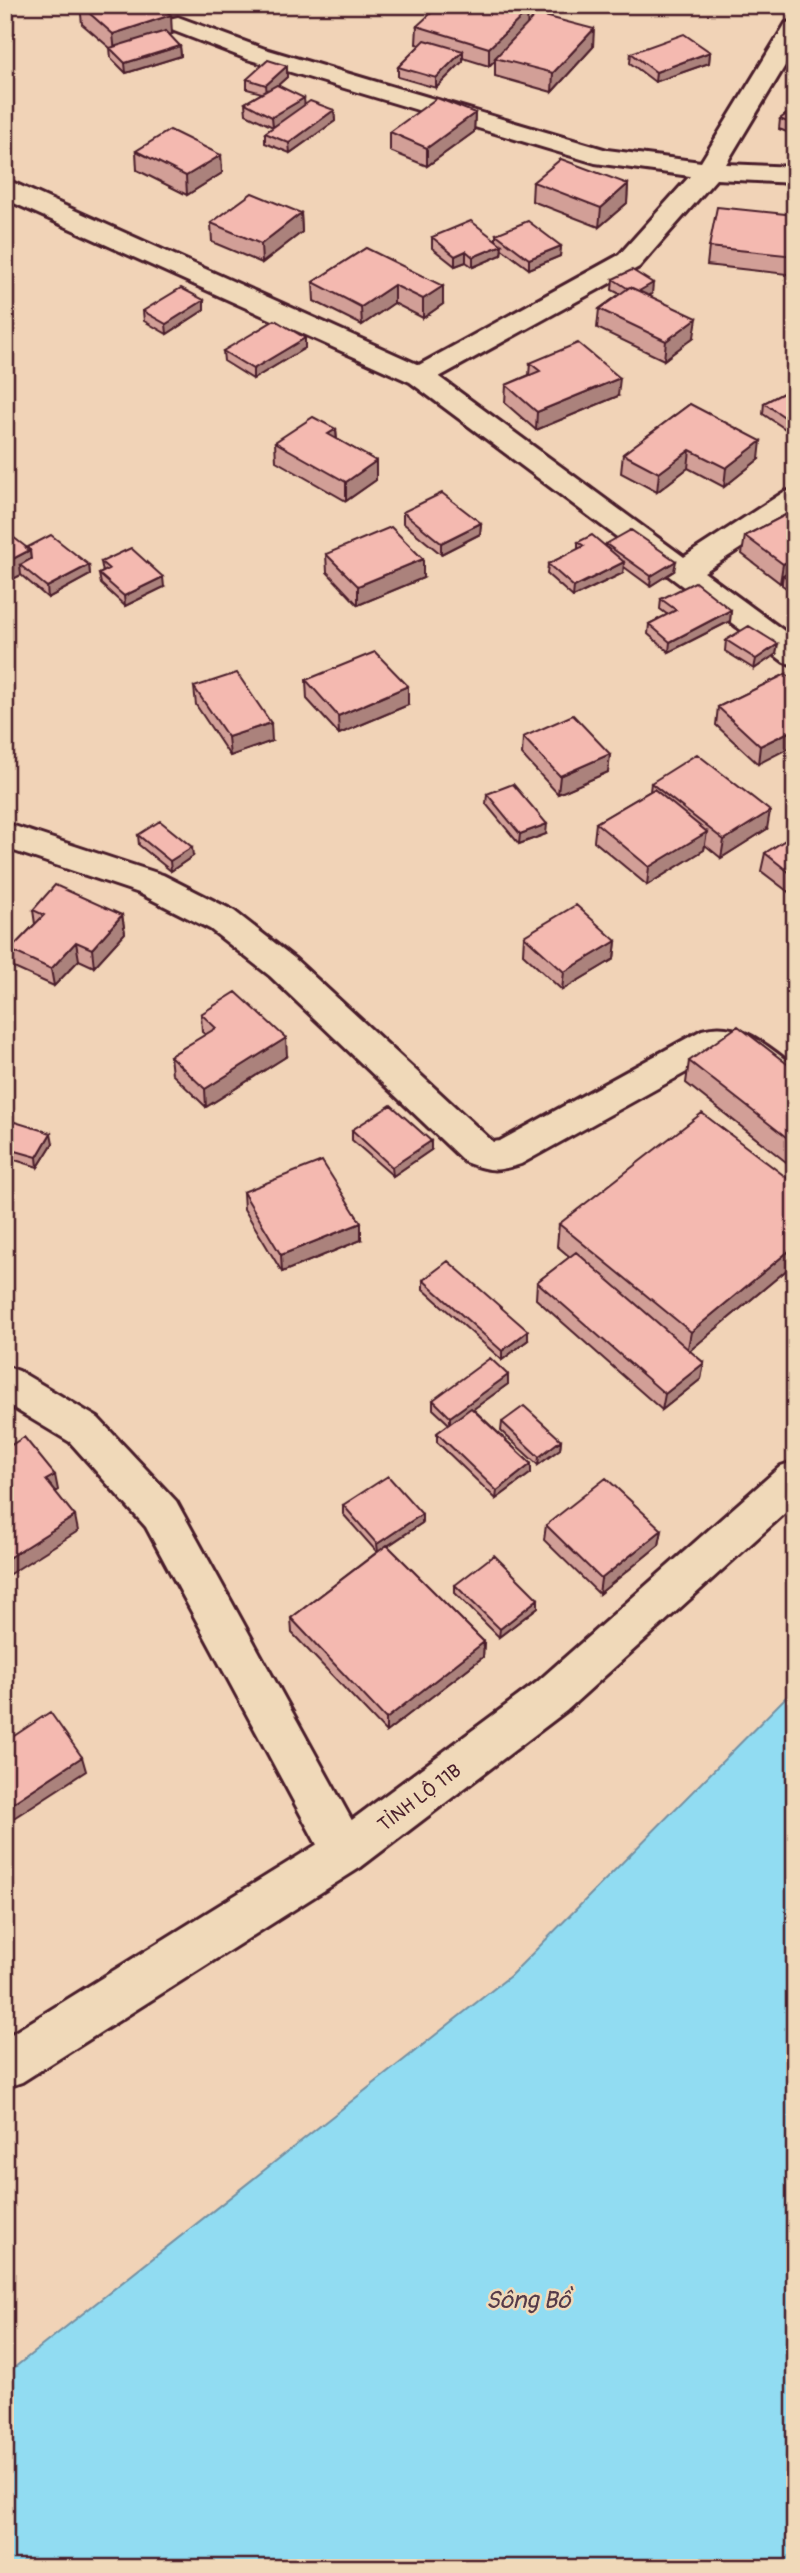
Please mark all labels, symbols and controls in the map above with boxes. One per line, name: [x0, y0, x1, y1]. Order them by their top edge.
street label: TỈNH LỘ 11B: [373, 1759, 466, 1837]
water label: Sông Bồ: [486, 2285, 574, 2315]

